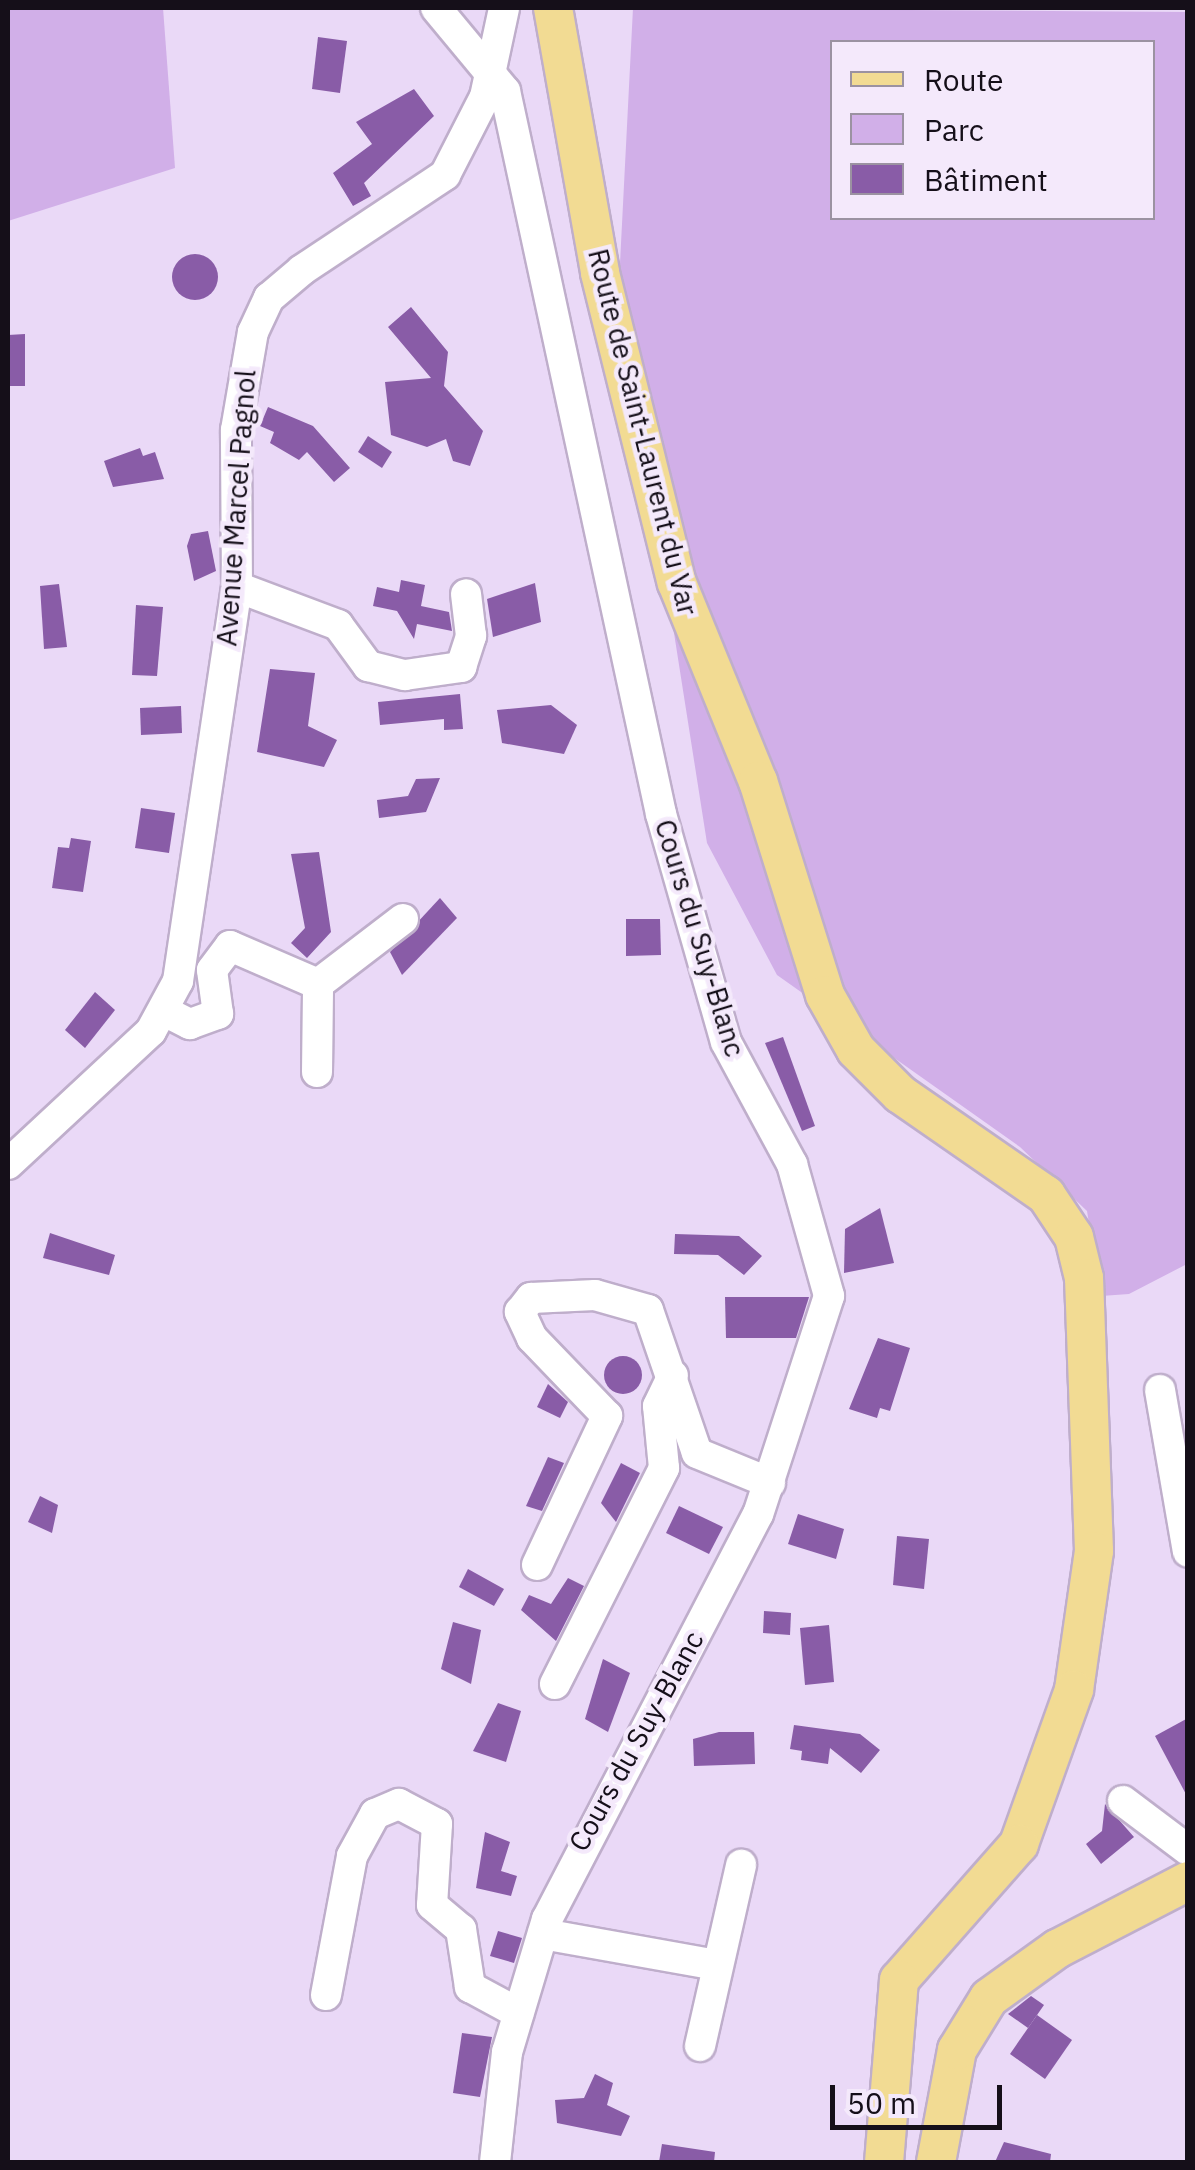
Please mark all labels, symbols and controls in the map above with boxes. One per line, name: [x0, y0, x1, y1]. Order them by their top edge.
legend: [830, 40, 1155, 220]
text: Route: [924, 60, 1003, 99]
text: Parc: [924, 110, 984, 149]
text: Bâtiment: [924, 160, 1048, 199]
street label: Route de Saint-Laurent du Var: [581, 245, 705, 619]
street label: Avenue Marcel Pagnol: [210, 369, 262, 647]
street label: Cours du Suy-Blanc: [648, 815, 752, 1061]
street label: Cours du Suy-Blanc: [562, 1625, 710, 1857]
scale bar: [835, 2065, 1008, 2127]
text: 50 m: [847, 2083, 916, 2122]

